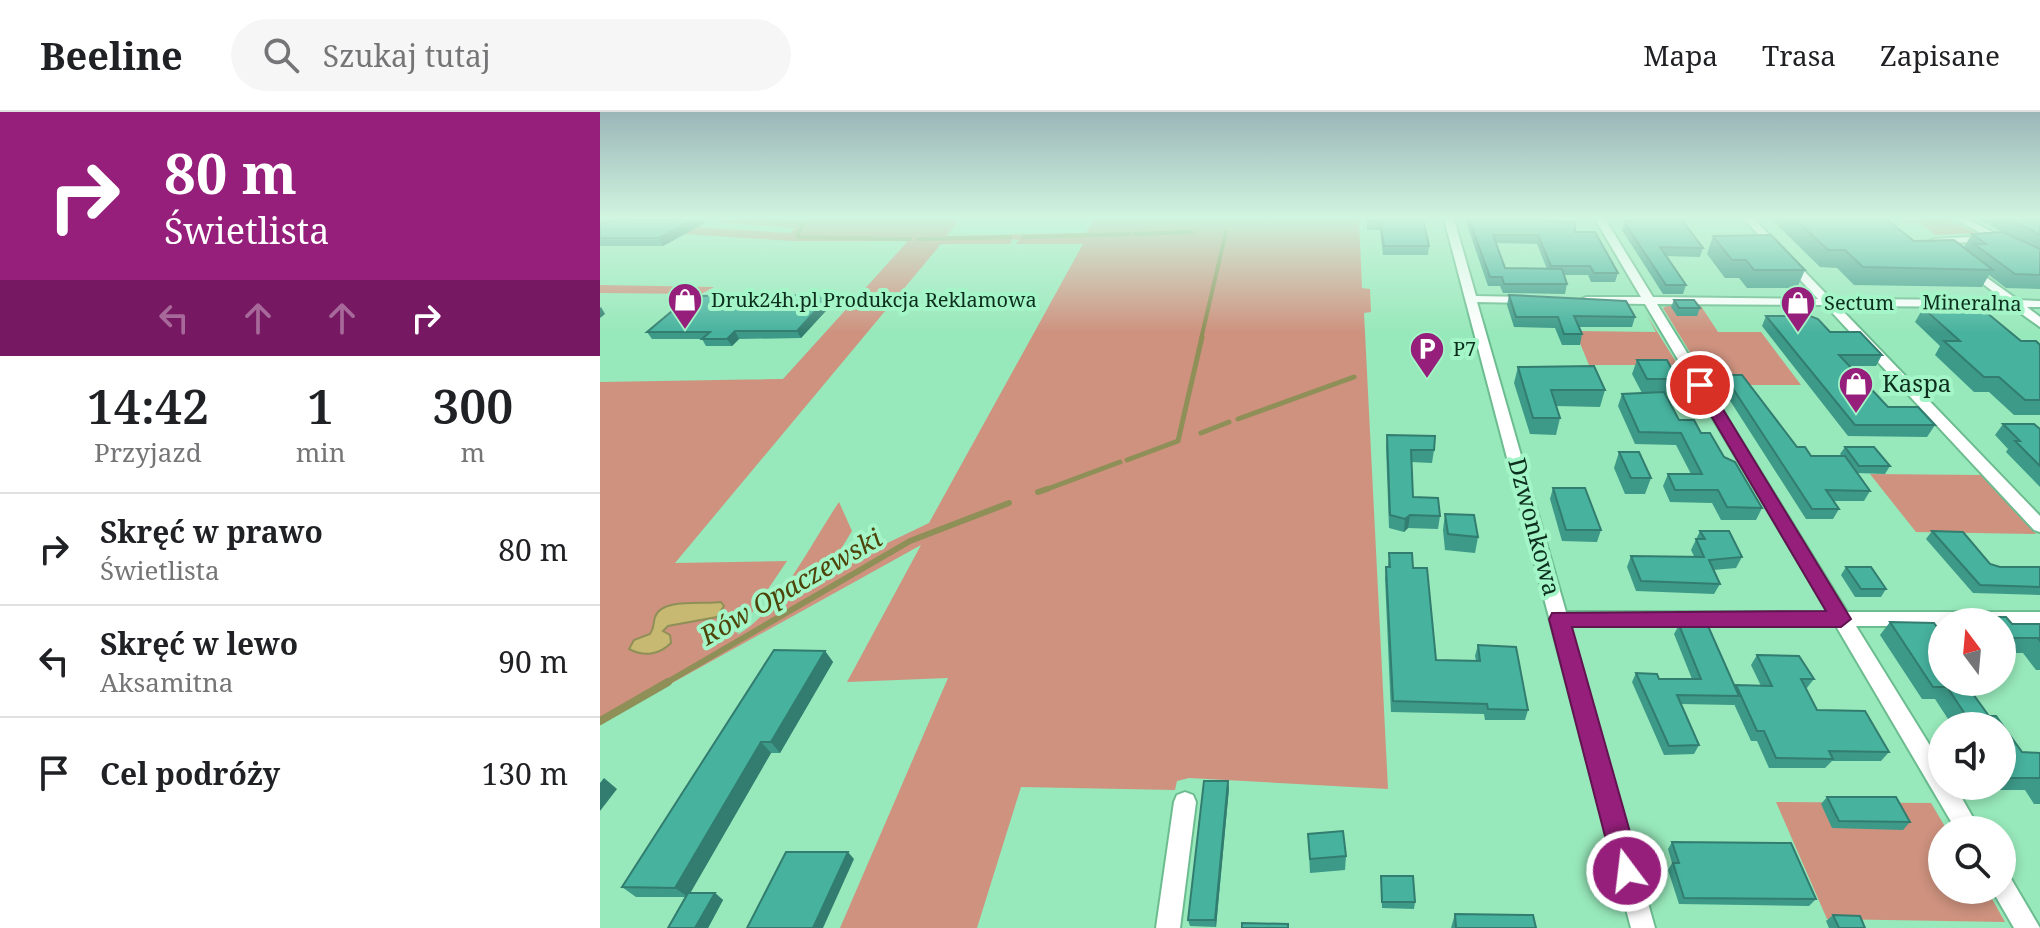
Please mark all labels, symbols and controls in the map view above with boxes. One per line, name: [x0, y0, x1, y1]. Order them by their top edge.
search box: [231, 19, 791, 91]
text: Beeline: [40, 29, 183, 81]
icon: search: [259, 33, 303, 77]
text: Szukaj tutaj: [323, 35, 491, 76]
text: Mapa: [1643, 36, 1718, 74]
text: Trasa: [1762, 36, 1836, 74]
text: Zapisane: [1880, 36, 2000, 74]
text: 80 m: [164, 134, 297, 210]
icon: right: [32, 144, 136, 248]
text: Świetlista: [164, 206, 330, 255]
shop icon: Druk24h.pl Produkcja Reklamowa: [666, 281, 704, 331]
shop icon: Sectum: [1779, 284, 1817, 334]
place label: Druk24h.pl Produkcja Reklamowa: [711, 286, 1037, 313]
street label: Mineralna: [1922, 288, 2022, 317]
place label: Sectum: [1824, 289, 1894, 316]
icon: left: [152, 296, 196, 340]
icon: ahead: [236, 296, 280, 340]
icon: ahead: [320, 296, 364, 340]
icon: right: [404, 296, 448, 340]
parking icon: P7: [1408, 330, 1446, 380]
place label: P7: [1453, 335, 1476, 362]
pin: [1666, 351, 1734, 419]
icon: arrive: [1678, 363, 1722, 407]
shop icon: Kaspa: [1837, 365, 1875, 415]
place label: Kaspa: [1882, 366, 1951, 399]
text: 14:42: [87, 373, 209, 438]
text: 1: [307, 373, 334, 438]
text: 300: [432, 373, 513, 438]
text: Przyjazd: [94, 434, 202, 470]
text: min: [296, 434, 345, 470]
text: m: [460, 434, 485, 470]
street label: Dzwonkowa: [1501, 454, 1570, 599]
text: Skręć w prawo: [100, 511, 323, 552]
water label: Rów Opaczewski: [692, 519, 888, 653]
icon: right: [32, 527, 76, 571]
text: 80 m: [498, 529, 568, 570]
text: Świetlista: [100, 552, 220, 588]
north arrow: [1928, 608, 2016, 696]
map controls: [1928, 608, 2016, 904]
text: Skręć w lewo: [100, 623, 298, 664]
icon: left: [32, 639, 76, 683]
text: 90 m: [498, 641, 568, 682]
text: Aksamitna: [100, 664, 233, 700]
button: sound: [1928, 712, 2016, 800]
icon: arrive: [32, 751, 76, 795]
text: Cel podróży: [100, 753, 280, 794]
text: 130 m: [482, 753, 568, 794]
button: search: [1928, 816, 2016, 904]
position arrow: [1585, 829, 1669, 913]

